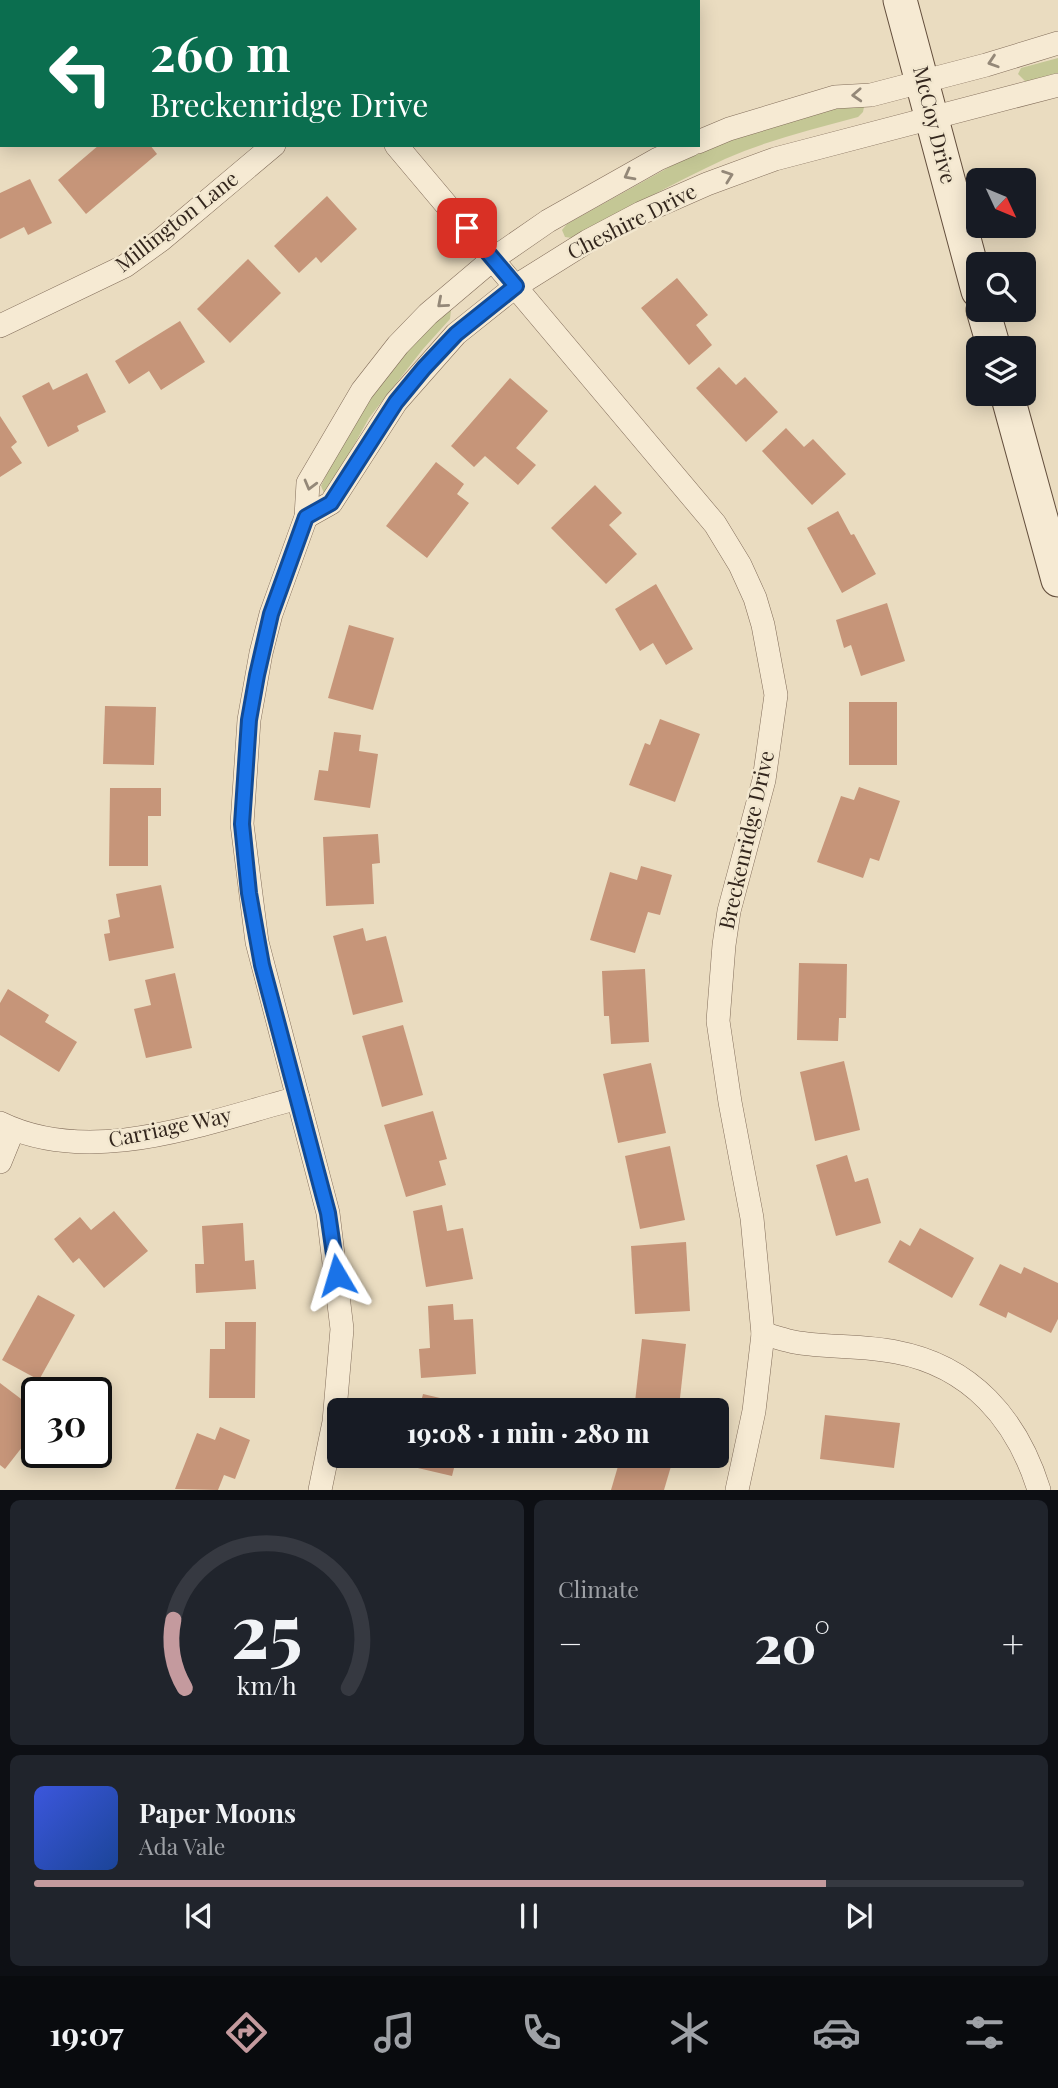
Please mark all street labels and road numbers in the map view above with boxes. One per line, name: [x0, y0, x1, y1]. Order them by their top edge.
street label: McCoy Drive: [908, 63, 964, 186]
street label: Millington Lane: [109, 164, 243, 277]
street label: Cheshire Drive: [562, 176, 700, 265]
street label: Breckenridge Drive: [711, 747, 779, 932]
street label: Carriage Way: [105, 1099, 234, 1153]

